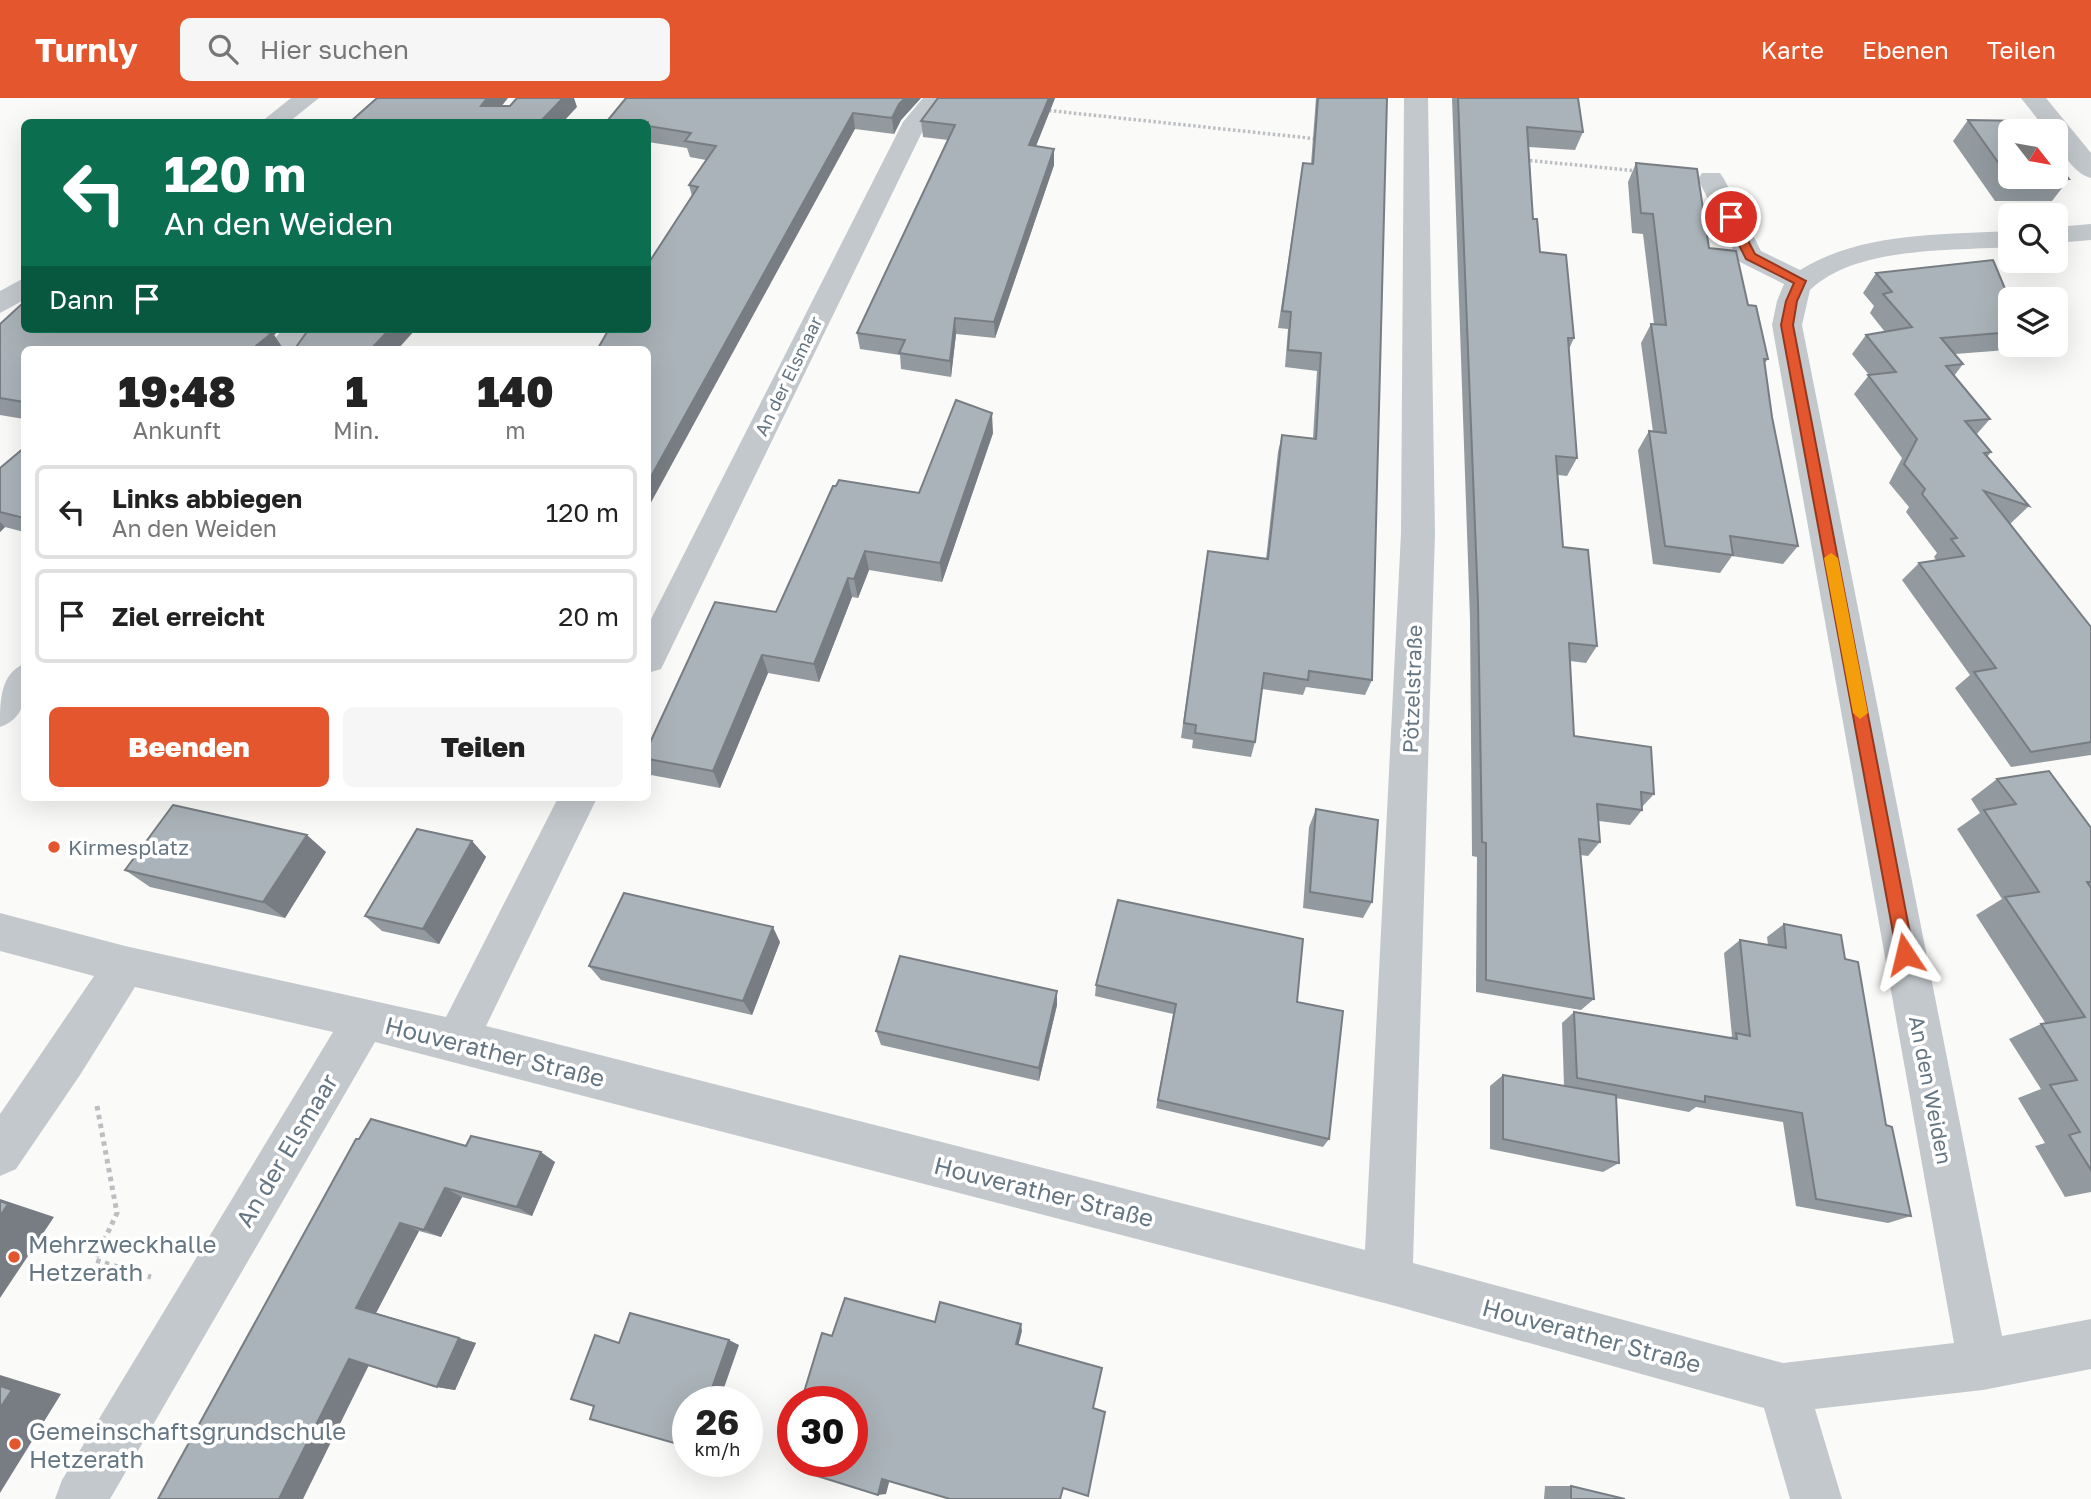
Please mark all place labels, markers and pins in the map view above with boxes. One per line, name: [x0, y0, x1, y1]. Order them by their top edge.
pin: [1701, 187, 1761, 247]
place label: Kirmesplatz: [68, 834, 189, 860]
marker: Kirmesplatz: [46, 839, 62, 855]
place label: Mehrzweckhalle Hetzerath: [28, 1229, 217, 1286]
marker: Mehrzweckhalle Hetzerath: [6, 1249, 22, 1265]
place label: Gemeinschaftsgrundschule Hetzerath: [29, 1416, 346, 1473]
marker: Gemeinschaftsgrundschule Hetzerath: [7, 1436, 23, 1452]

